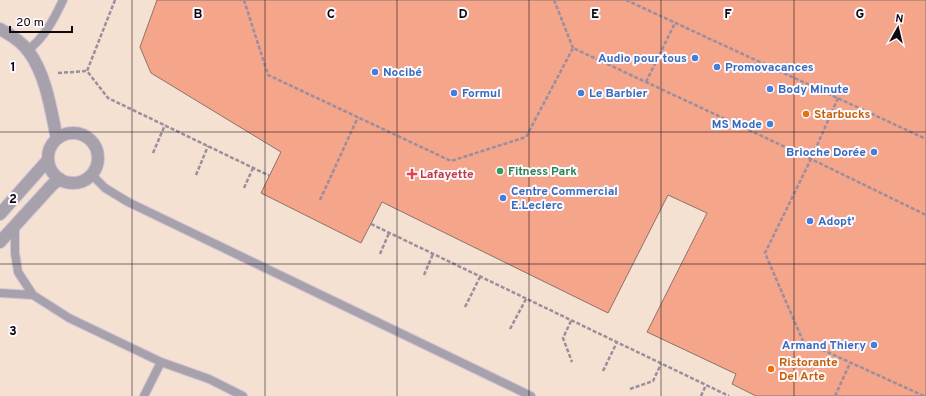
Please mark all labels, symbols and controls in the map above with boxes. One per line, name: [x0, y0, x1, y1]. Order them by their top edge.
text: B: [194, 7, 203, 23]
text: C: [327, 7, 335, 23]
text: D: [458, 7, 468, 23]
text: E: [591, 7, 599, 23]
text: F: [724, 7, 732, 23]
text: G: [856, 7, 865, 23]
scale bar: [10, 8, 72, 34]
north arrow: [878, 8, 918, 48]
text: N: [894, 12, 904, 27]
text: 20 m: [16, 15, 44, 31]
place label: Audio pour tous: [598, 51, 687, 67]
marker: Audio pour tous: [690, 53, 700, 63]
text: 1: [10, 60, 16, 76]
place label: Promovacances: [725, 60, 814, 76]
marker: Promovacances: [712, 62, 722, 72]
place label: Nocibé: [383, 65, 422, 81]
marker: Nocibé: [370, 67, 380, 77]
place label: Body Minute: [778, 82, 849, 98]
marker: Body Minute: [765, 84, 775, 94]
place label: Formul: [462, 86, 501, 102]
place label: Le Barbier: [589, 86, 648, 102]
marker: Formul: [449, 88, 459, 98]
marker: Le Barbier: [576, 88, 586, 98]
place label: Starbucks: [814, 107, 870, 123]
marker: Starbucks: [801, 109, 811, 119]
place label: MS Mode: [712, 117, 762, 133]
marker: MS Mode: [765, 119, 775, 129]
place label: Brioche Dorée: [786, 145, 866, 161]
marker: Brioche Dorée: [869, 147, 879, 157]
place label: Fitness Park: [508, 164, 577, 180]
marker: Fitness Park: [495, 166, 505, 176]
place label: Lafayette: [420, 167, 474, 183]
marker: Lafayette: [407, 169, 417, 179]
place label: Centre Commercial E.Leclerc: [511, 184, 618, 214]
text: 2: [9, 192, 17, 208]
marker: Centre Commercial E.Leclerc: [498, 193, 508, 203]
place label: Adopt': [818, 214, 855, 230]
marker: Adopt': [805, 216, 815, 226]
text: 3: [9, 324, 17, 340]
place label: Armand Thiery: [782, 338, 866, 354]
marker: Armand Thiery: [869, 340, 879, 350]
place label: Ristorante Del Arte: [779, 355, 838, 385]
marker: Ristorante Del Arte: [766, 364, 776, 374]

